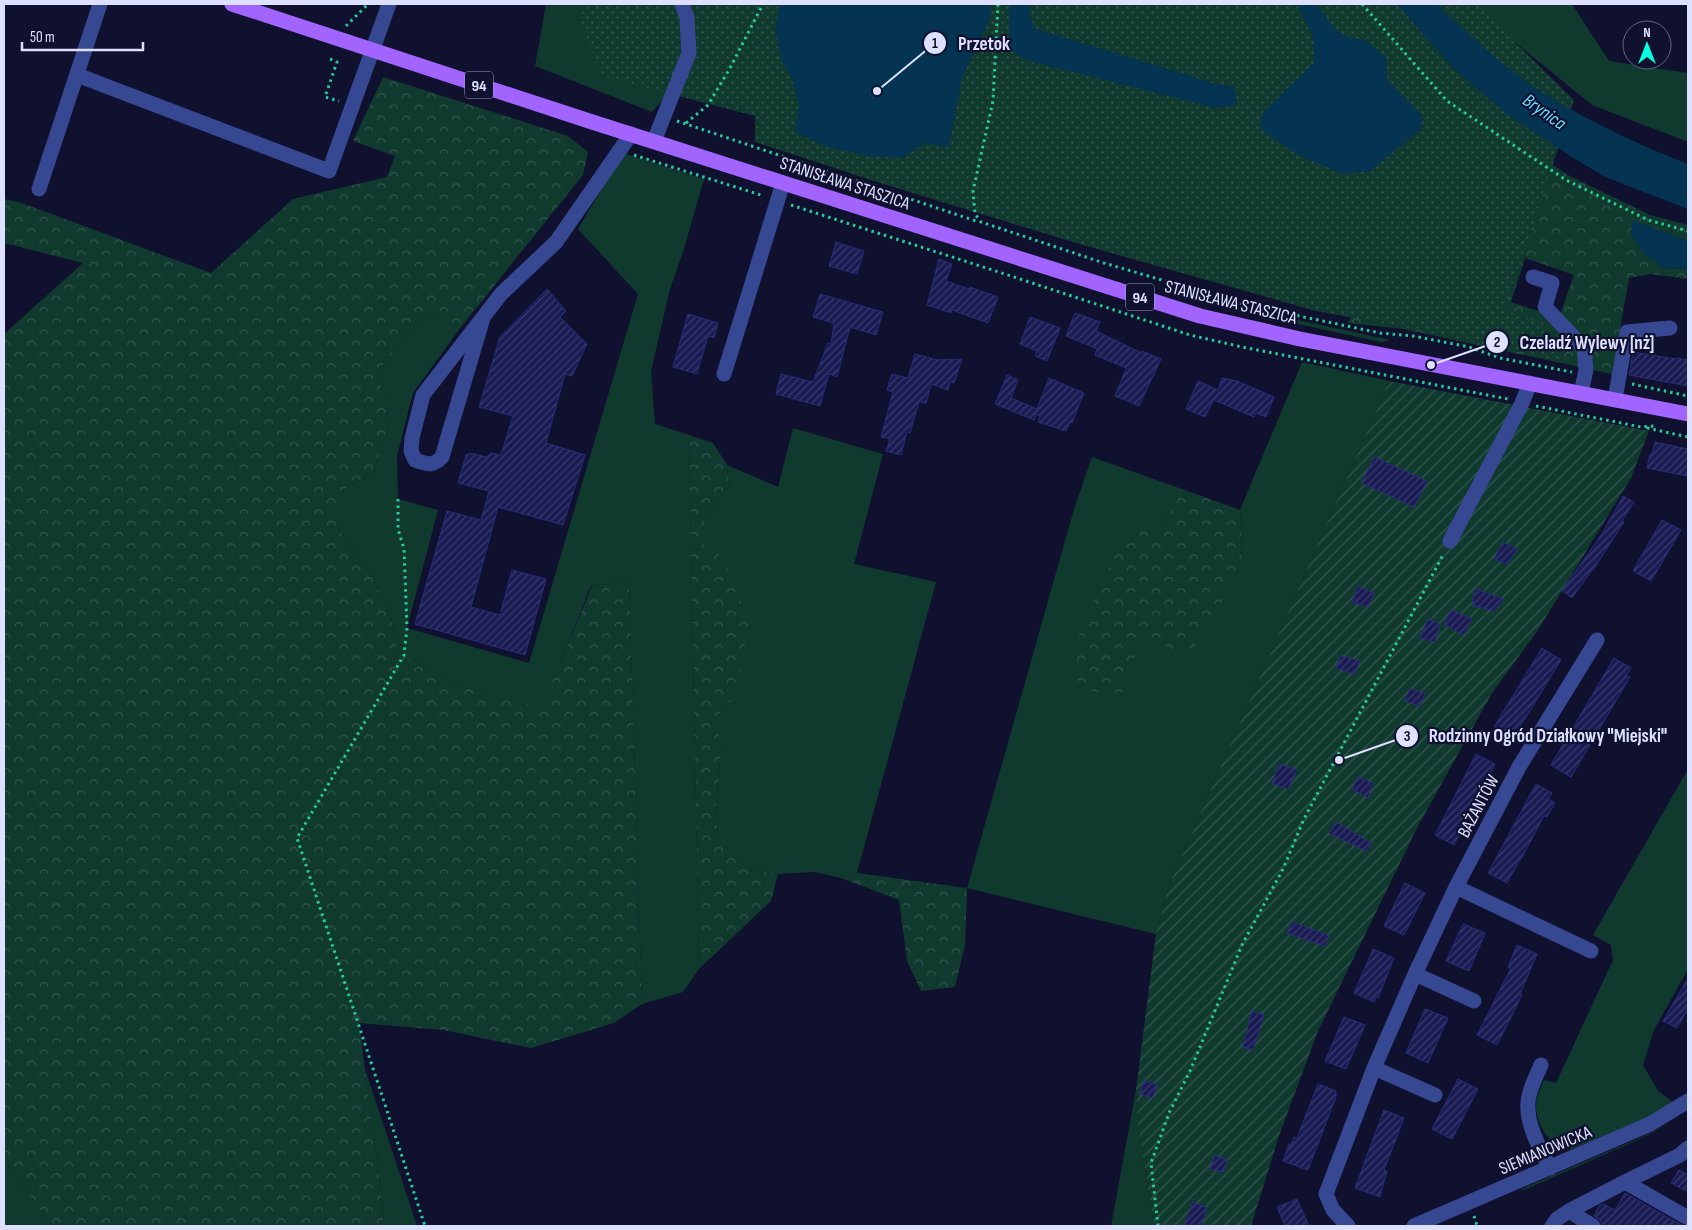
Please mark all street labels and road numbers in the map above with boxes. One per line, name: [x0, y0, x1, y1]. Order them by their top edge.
road number: 94: [465, 72, 493, 98]
street label: STANISŁAWA STASZICA: [777, 153, 913, 214]
street label: STANISŁAWA STASZICA: [1163, 276, 1299, 329]
road number: 94: [1126, 284, 1154, 310]
street label: BAŻANTÓW: [1453, 771, 1504, 841]
street label: SIEMIANOWICKA: [1496, 1121, 1595, 1179]

